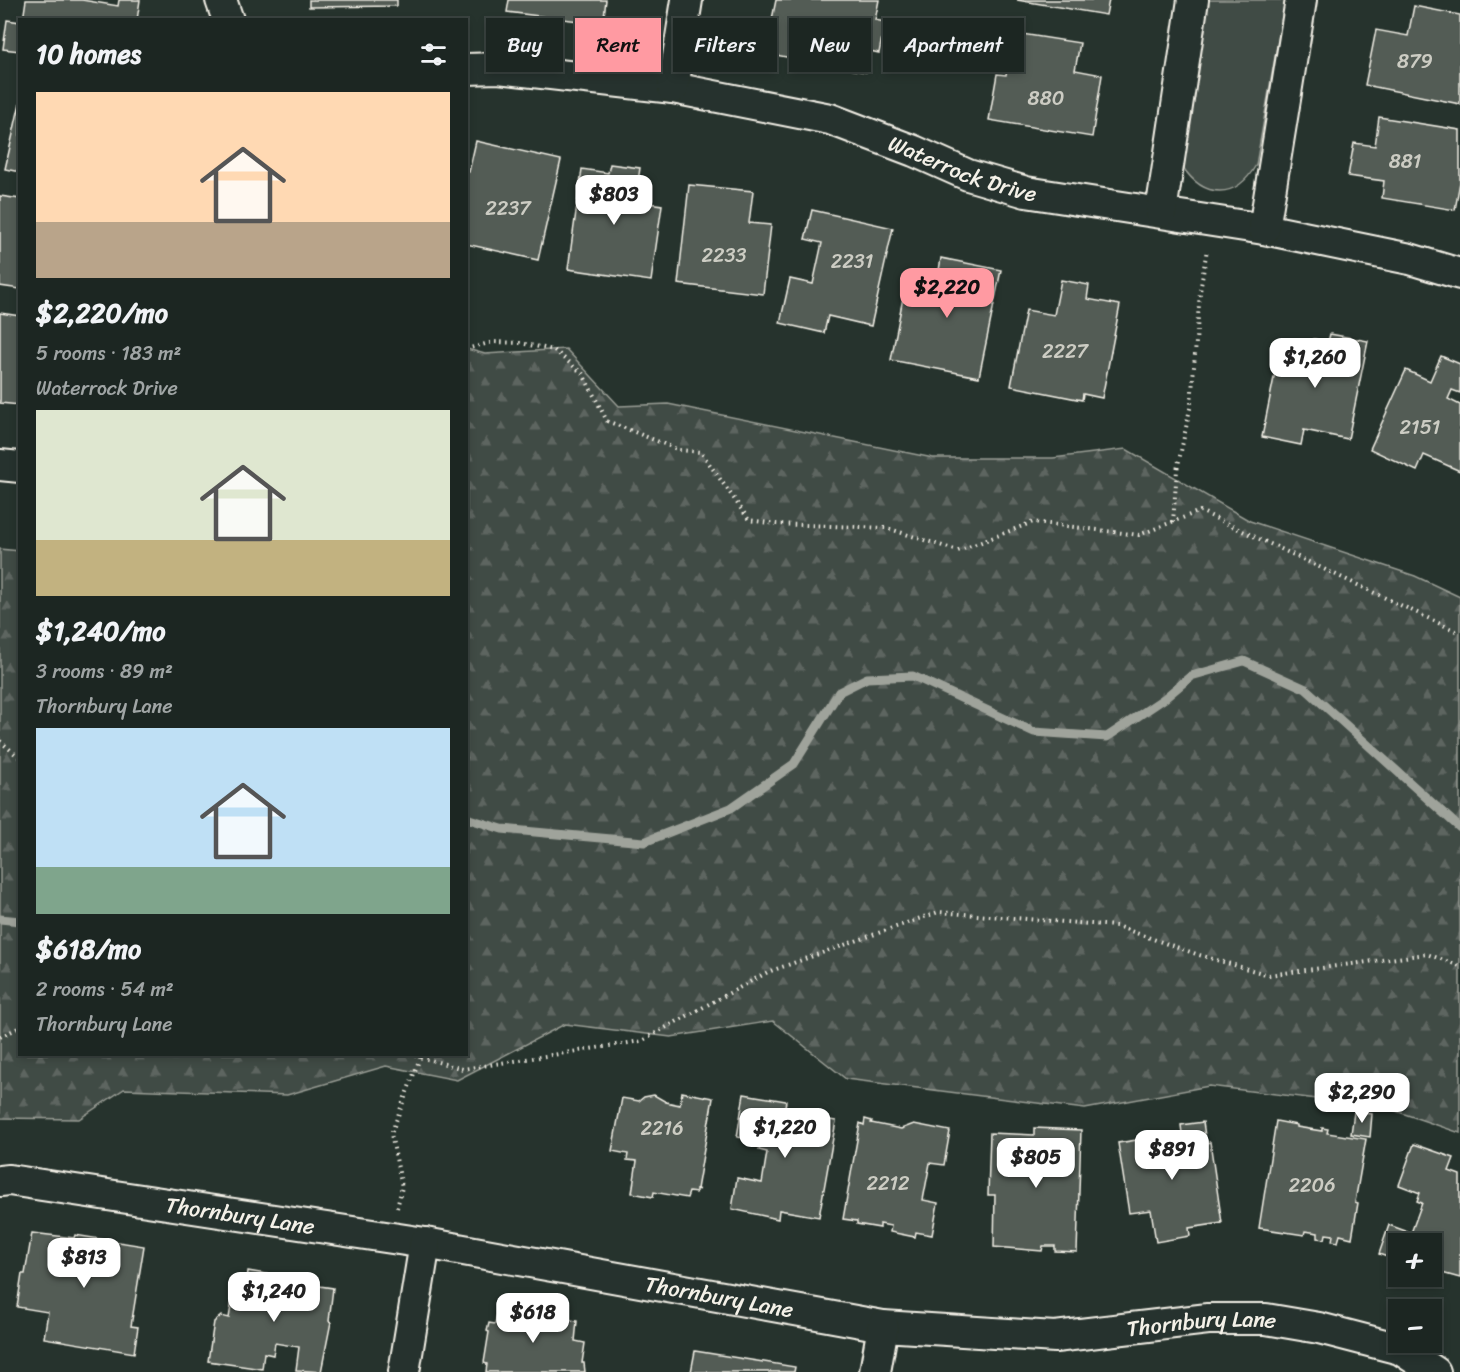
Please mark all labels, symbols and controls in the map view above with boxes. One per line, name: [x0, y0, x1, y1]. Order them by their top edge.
chip: Buy: [486, 18, 563, 72]
chip: Rent: [575, 18, 661, 72]
chip: Filters: [673, 18, 777, 72]
chip: New: [789, 18, 871, 72]
chip: Apartment: [883, 18, 1024, 72]
text: 10 homes: [36, 31, 141, 77]
icon: filters: [417, 38, 450, 71]
house number: 879: [1397, 44, 1433, 79]
house number: 880: [1028, 81, 1064, 116]
street label: Waterrock Drive: [883, 123, 1039, 213]
icon: home: [189, 131, 297, 239]
house number: 881: [1389, 144, 1421, 179]
pin: $803: [578, 175, 650, 226]
text: $803: [589, 177, 639, 212]
house number: 2237: [485, 191, 532, 226]
house number: 2233: [701, 238, 747, 273]
house number: 2231: [831, 244, 873, 279]
pin: $2,220: [898, 268, 996, 319]
text: $2,220: [914, 270, 980, 305]
text: $2,220/mo: [36, 290, 168, 336]
house number: 2227: [1042, 334, 1090, 369]
text: 5 rooms · 183 m²: [36, 336, 181, 371]
pin: $1,260: [1266, 338, 1364, 389]
text: $1,260: [1284, 340, 1346, 375]
text: Waterrock Drive: [36, 371, 178, 406]
house number: 2151: [1400, 410, 1440, 445]
icon: home: [189, 449, 297, 557]
text: $1,240/mo: [36, 608, 165, 654]
text: 3 rooms · 89 m²: [36, 654, 173, 689]
text: Thornbury Lane: [36, 689, 173, 724]
icon: home: [189, 767, 297, 875]
text: $618/mo: [36, 926, 141, 972]
text: 2 rooms · 54 m²: [36, 972, 174, 1007]
text: Thornbury Lane: [36, 1007, 173, 1042]
pin: $2,290: [1313, 1073, 1411, 1124]
text: $2,290: [1329, 1075, 1395, 1110]
pin: $1,220: [736, 1108, 834, 1159]
text: $1,220: [753, 1110, 817, 1145]
house number: 2216: [640, 1111, 684, 1146]
pin: $891: [1136, 1130, 1208, 1181]
text: $891: [1149, 1132, 1195, 1167]
pin: $805: [1000, 1138, 1072, 1189]
text: $805: [1011, 1140, 1061, 1175]
house number: 2212: [866, 1166, 910, 1201]
house number: 2206: [1288, 1168, 1336, 1203]
street label: Thornbury Lane: [163, 1185, 317, 1246]
map controls: [1388, 1233, 1442, 1353]
button: +: [1388, 1233, 1442, 1287]
pin: $813: [48, 1238, 120, 1289]
text: $813: [61, 1240, 107, 1275]
street label: Thornbury Lane: [642, 1264, 797, 1329]
pin: $1,240: [225, 1272, 323, 1323]
text: $1,240: [242, 1274, 306, 1309]
pin: $618: [497, 1293, 569, 1344]
text: $618: [510, 1295, 556, 1330]
button: −: [1388, 1299, 1442, 1353]
street label: Thornbury Lane: [1124, 1300, 1280, 1348]

